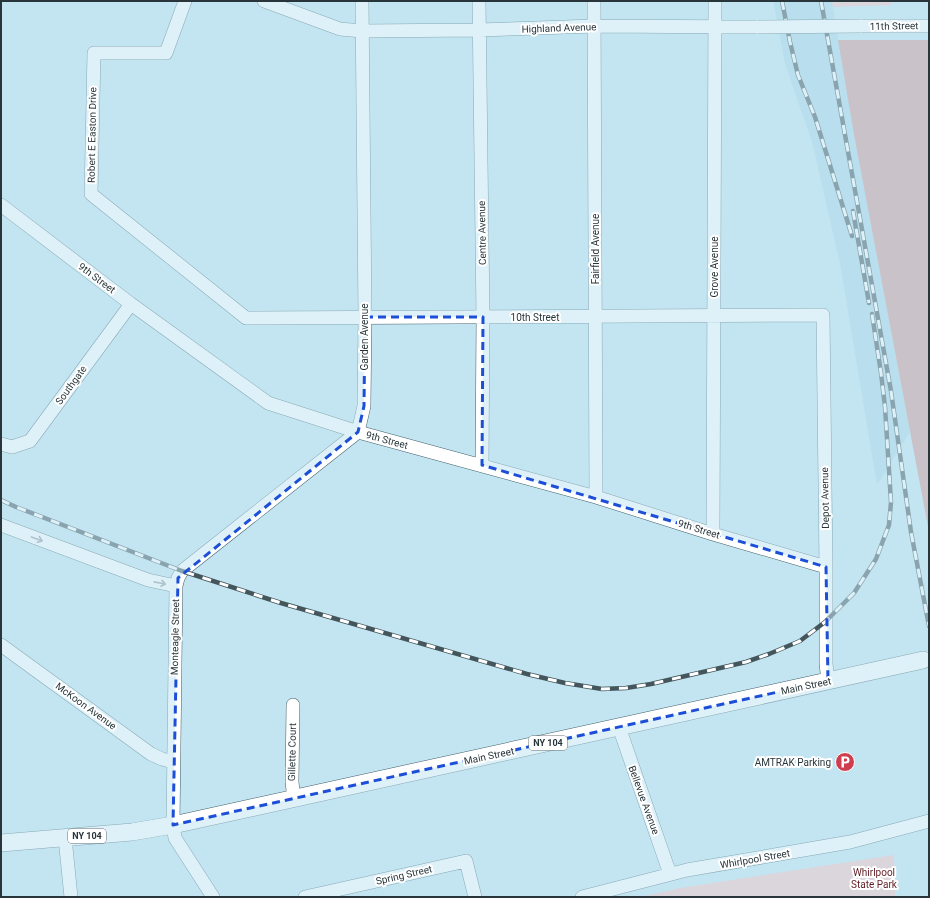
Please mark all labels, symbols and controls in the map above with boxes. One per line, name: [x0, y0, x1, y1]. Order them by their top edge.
street label: 11th Street: [869, 20, 919, 32]
street label: Highland Avenue: [521, 21, 597, 35]
street label: Robert E Easton Drive: [86, 87, 98, 183]
street label: Centre Avenue: [476, 201, 488, 265]
street label: Fairfield Avenue: [590, 214, 601, 284]
street label: Grove Avenue: [709, 237, 720, 298]
street label: 9th Street: [76, 261, 118, 295]
street label: Garden Avenue: [359, 303, 370, 371]
street label: 10th Street: [511, 312, 559, 323]
street label: Southgate: [53, 363, 89, 407]
street label: 9th Street: [365, 429, 409, 451]
street label: Depot Avenue: [819, 467, 831, 529]
street label: 9th Street: [677, 517, 721, 541]
one-way arrow: [31, 536, 43, 544]
one-way arrow: [153, 579, 166, 587]
street label: Monteagle Street: [169, 599, 181, 675]
street label: Main Street: [780, 675, 832, 697]
street label: McKoon Avenue: [54, 680, 118, 732]
street label: Gillette Court: [286, 723, 298, 781]
road number: NY 104: [529, 736, 567, 750]
street label: Main Street: [463, 745, 515, 767]
parking icon: AMTRAK Parking: [834, 751, 856, 773]
place label: AMTRAK Parking: [755, 757, 831, 768]
street label: Bellevue Avenue: [626, 764, 662, 836]
road number: NY 104: [68, 829, 106, 843]
street label: Whirlpool Street: [719, 847, 791, 871]
street label: Spring Street: [375, 863, 433, 887]
park label: Whirlpool State Park: [851, 867, 898, 890]

